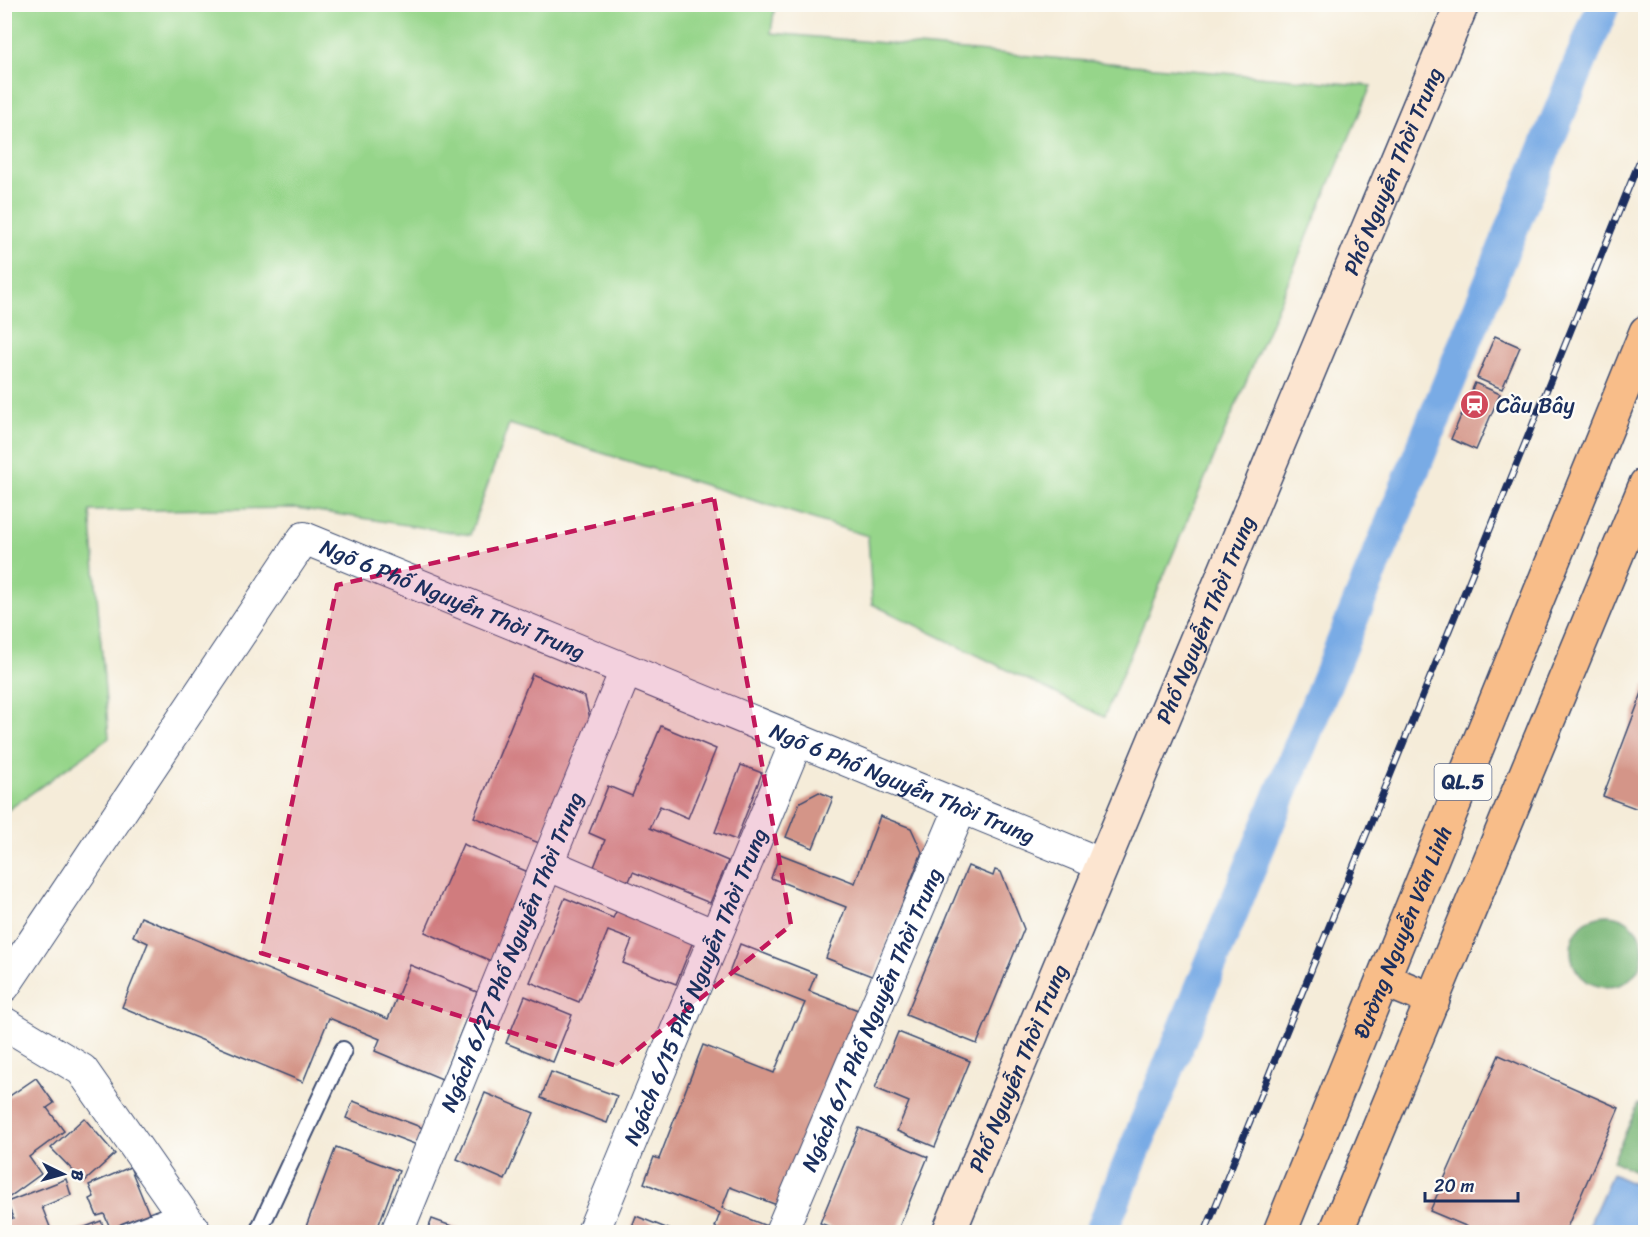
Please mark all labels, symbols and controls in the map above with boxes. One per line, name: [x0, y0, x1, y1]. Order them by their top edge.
street label: Phố Nguyễn Thời Trung: [1331, 61, 1453, 281]
place label: Cầu Bây: [1496, 386, 1575, 425]
station icon: Cầu Bây: [1459, 389, 1491, 421]
street label: Phố Nguyễn Thời Trung: [1144, 509, 1266, 730]
street label: Ngõ 6 Phố Nguyễn Thời Trung: [314, 527, 592, 671]
street label: Ngõ 6 Phố Nguyễn Thời Trung: [764, 711, 1041, 855]
road number: QL.5: [1434, 764, 1492, 800]
street label: Ngách 6/27 Phố Nguyễn Thời Trung: [429, 785, 594, 1118]
street label: Đường Nguyễn Văn Linh: [1341, 819, 1463, 1044]
street label: Ngách 6/15 Phố Nguyễn Thời Trung: [612, 821, 778, 1151]
street label: Ngách 6/1 Phố Nguyễn Thời Trung: [789, 861, 953, 1178]
street label: Phố Nguyễn Thời Trung: [957, 957, 1079, 1178]
north arrow: [33, 1144, 93, 1204]
scale bar: [1425, 1165, 1518, 1203]
text: B: [62, 1169, 92, 1182]
text: 20 m: [1434, 1170, 1474, 1202]

